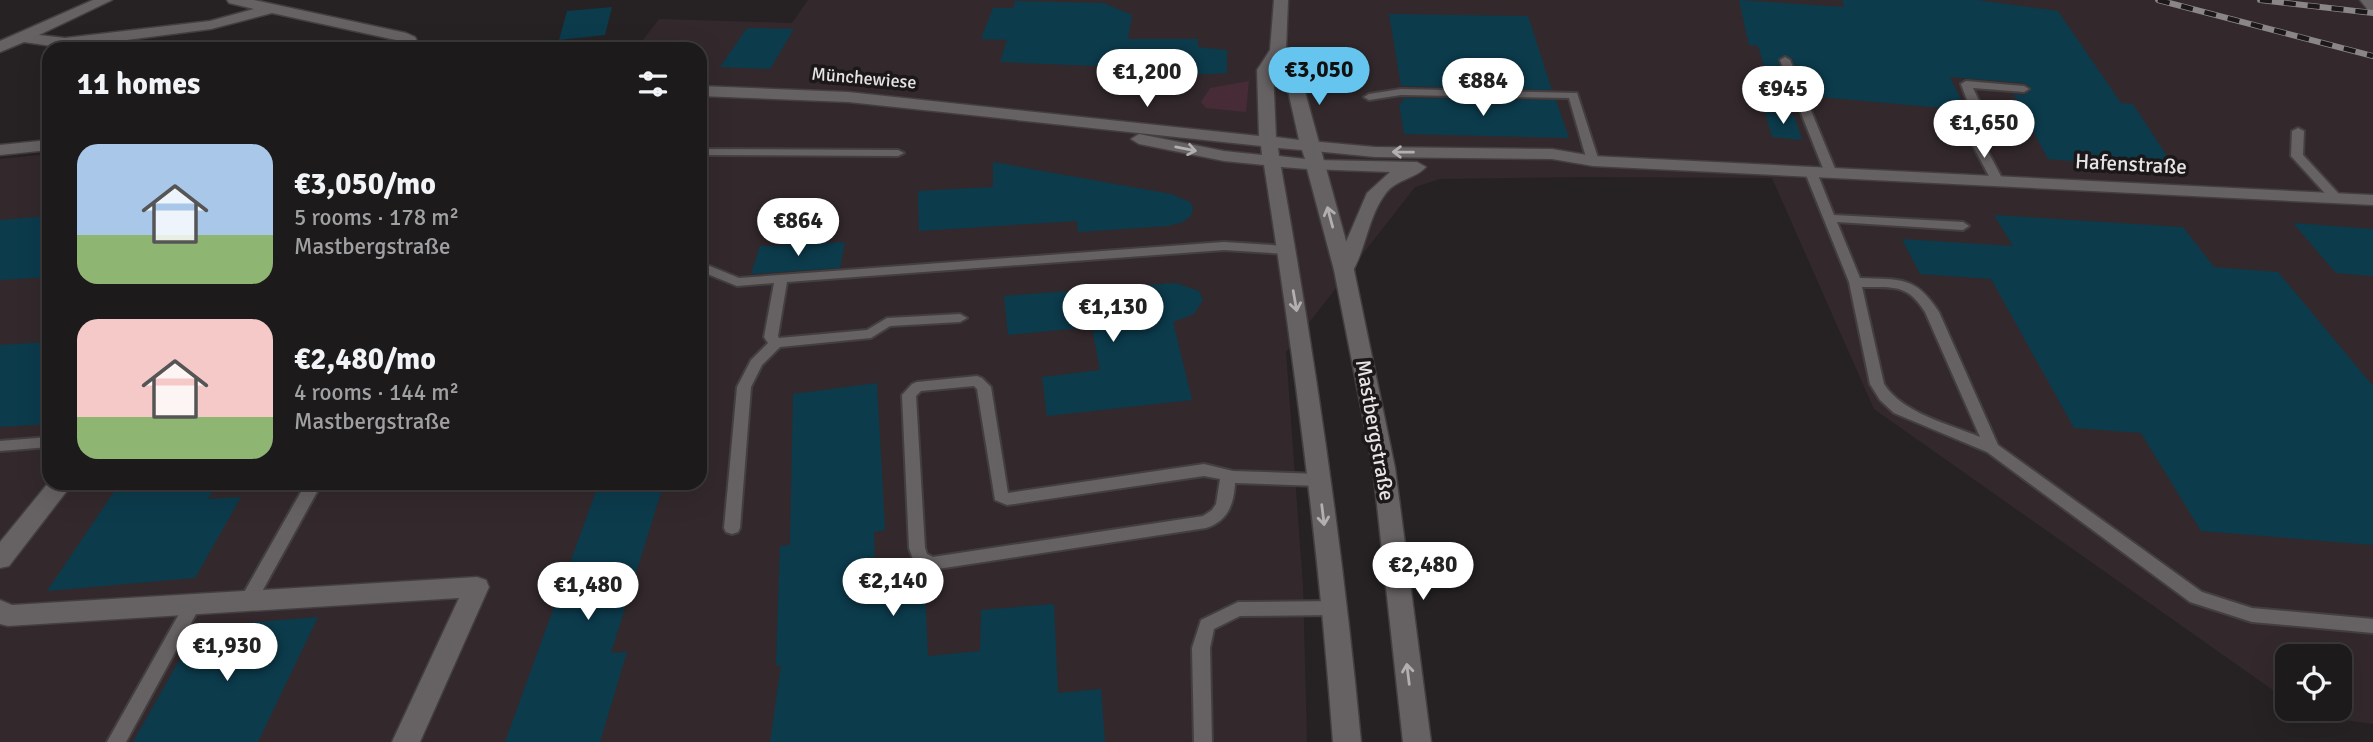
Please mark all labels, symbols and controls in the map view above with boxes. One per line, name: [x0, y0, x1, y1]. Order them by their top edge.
pin: €3,050: [1262, 48, 1376, 107]
pin: €1,200: [1090, 50, 1204, 109]
text: €3,050: [1285, 55, 1353, 84]
text: €1,200: [1113, 57, 1181, 86]
pin: €884: [1442, 58, 1524, 118]
street label: Münchewiese: [811, 62, 917, 94]
icon: filters: [634, 65, 672, 103]
text: 11 homes: [77, 66, 200, 103]
text: €884: [1458, 66, 1508, 95]
pin: €945: [1742, 66, 1824, 126]
text: €945: [1758, 74, 1808, 103]
pin: €1,650: [1927, 100, 2041, 160]
text: €1,650: [1950, 108, 2018, 137]
one-way arrow: [1174, 143, 1197, 156]
one-way arrow: [1392, 146, 1415, 159]
street label: Hafenstraße: [2074, 148, 2188, 180]
text: €3,050/mo: [294, 166, 436, 203]
icon: home: [133, 172, 217, 256]
pin: €864: [757, 198, 839, 258]
text: 5 rooms · 178 m²: [294, 203, 459, 232]
text: €864: [773, 206, 823, 235]
one-way arrow: [1323, 206, 1336, 229]
text: Mastbergstraße: [294, 232, 450, 261]
pin: €1,130: [1056, 284, 1170, 344]
one-way arrow: [1288, 289, 1302, 312]
text: €1,130: [1079, 292, 1147, 321]
text: €2,480/mo: [294, 341, 436, 378]
icon: home: [133, 347, 217, 431]
street label: Mastbergstraße: [1350, 357, 1400, 503]
text: 4 rooms · 144 m²: [294, 378, 459, 407]
text: Mastbergstraße: [294, 407, 450, 436]
one-way arrow: [1317, 503, 1330, 525]
pin: €2,480: [1366, 542, 1480, 602]
text: €2,480: [1389, 550, 1457, 579]
pin: €2,140: [836, 558, 950, 618]
pin: €1,480: [531, 562, 645, 622]
text: €2,140: [859, 566, 927, 595]
text: €1,480: [554, 570, 622, 599]
pin: €1,930: [170, 624, 284, 683]
text: €1,930: [193, 631, 261, 660]
map controls: [2275, 644, 2352, 721]
button: locate: [2275, 644, 2352, 721]
one-way arrow: [1402, 663, 1415, 686]

